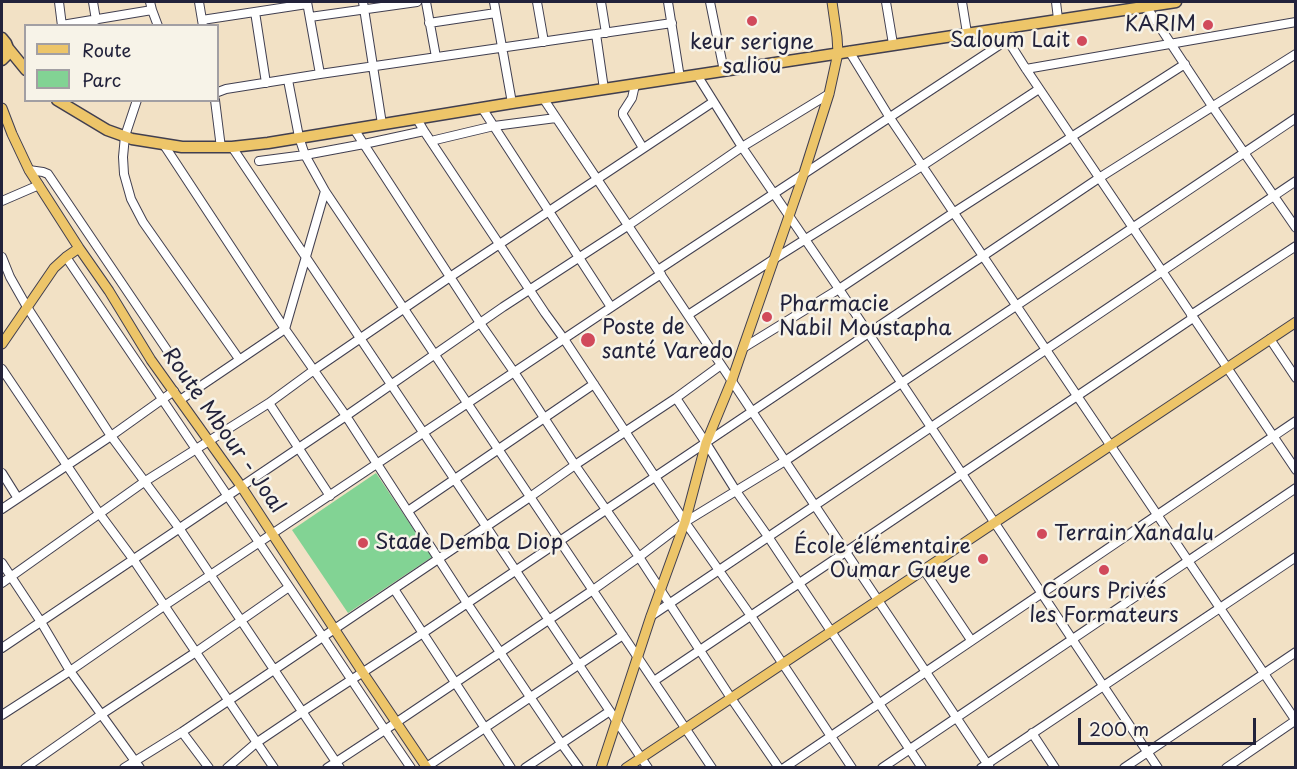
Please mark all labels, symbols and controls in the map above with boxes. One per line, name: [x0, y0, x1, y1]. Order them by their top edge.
place label: KARIM: [1124, 12, 1196, 38]
marker: keur serigne saliou: [745, 14, 759, 28]
marker: KARIM: [1201, 18, 1215, 32]
legend: [24, 24, 219, 102]
place label: Saloum Lait: [950, 28, 1070, 54]
place label: keur serigne saliou: [690, 30, 814, 80]
marker: Saloum Lait: [1075, 34, 1089, 48]
text: Route: [82, 36, 131, 63]
text: Parc: [82, 66, 121, 93]
place label: Pharmacie Nabil Moustapha: [779, 292, 952, 342]
marker: Pharmacie Nabil Moustapha: [760, 310, 774, 324]
place label: Poste de santé Varedo: [602, 315, 733, 365]
marker: Poste de santé Varedo: [579, 331, 597, 349]
street label: Route Mbour - Joal: [156, 343, 290, 519]
place label: Terrain Xandalu: [1054, 521, 1214, 547]
marker: Terrain Xandalu: [1035, 527, 1049, 541]
place label: Stade Demba Diop: [375, 530, 563, 556]
place label: École élémentaire Oumar Gueye: [794, 534, 971, 584]
marker: Stade Demba Diop: [356, 536, 370, 550]
marker: École élémentaire Oumar Gueye: [976, 552, 990, 566]
marker: Cours Privés les Formateurs: [1097, 563, 1111, 577]
place label: Cours Privés les Formateurs: [1029, 579, 1179, 629]
scale bar: [1081, 706, 1260, 744]
text: 200 m: [1089, 715, 1149, 742]

